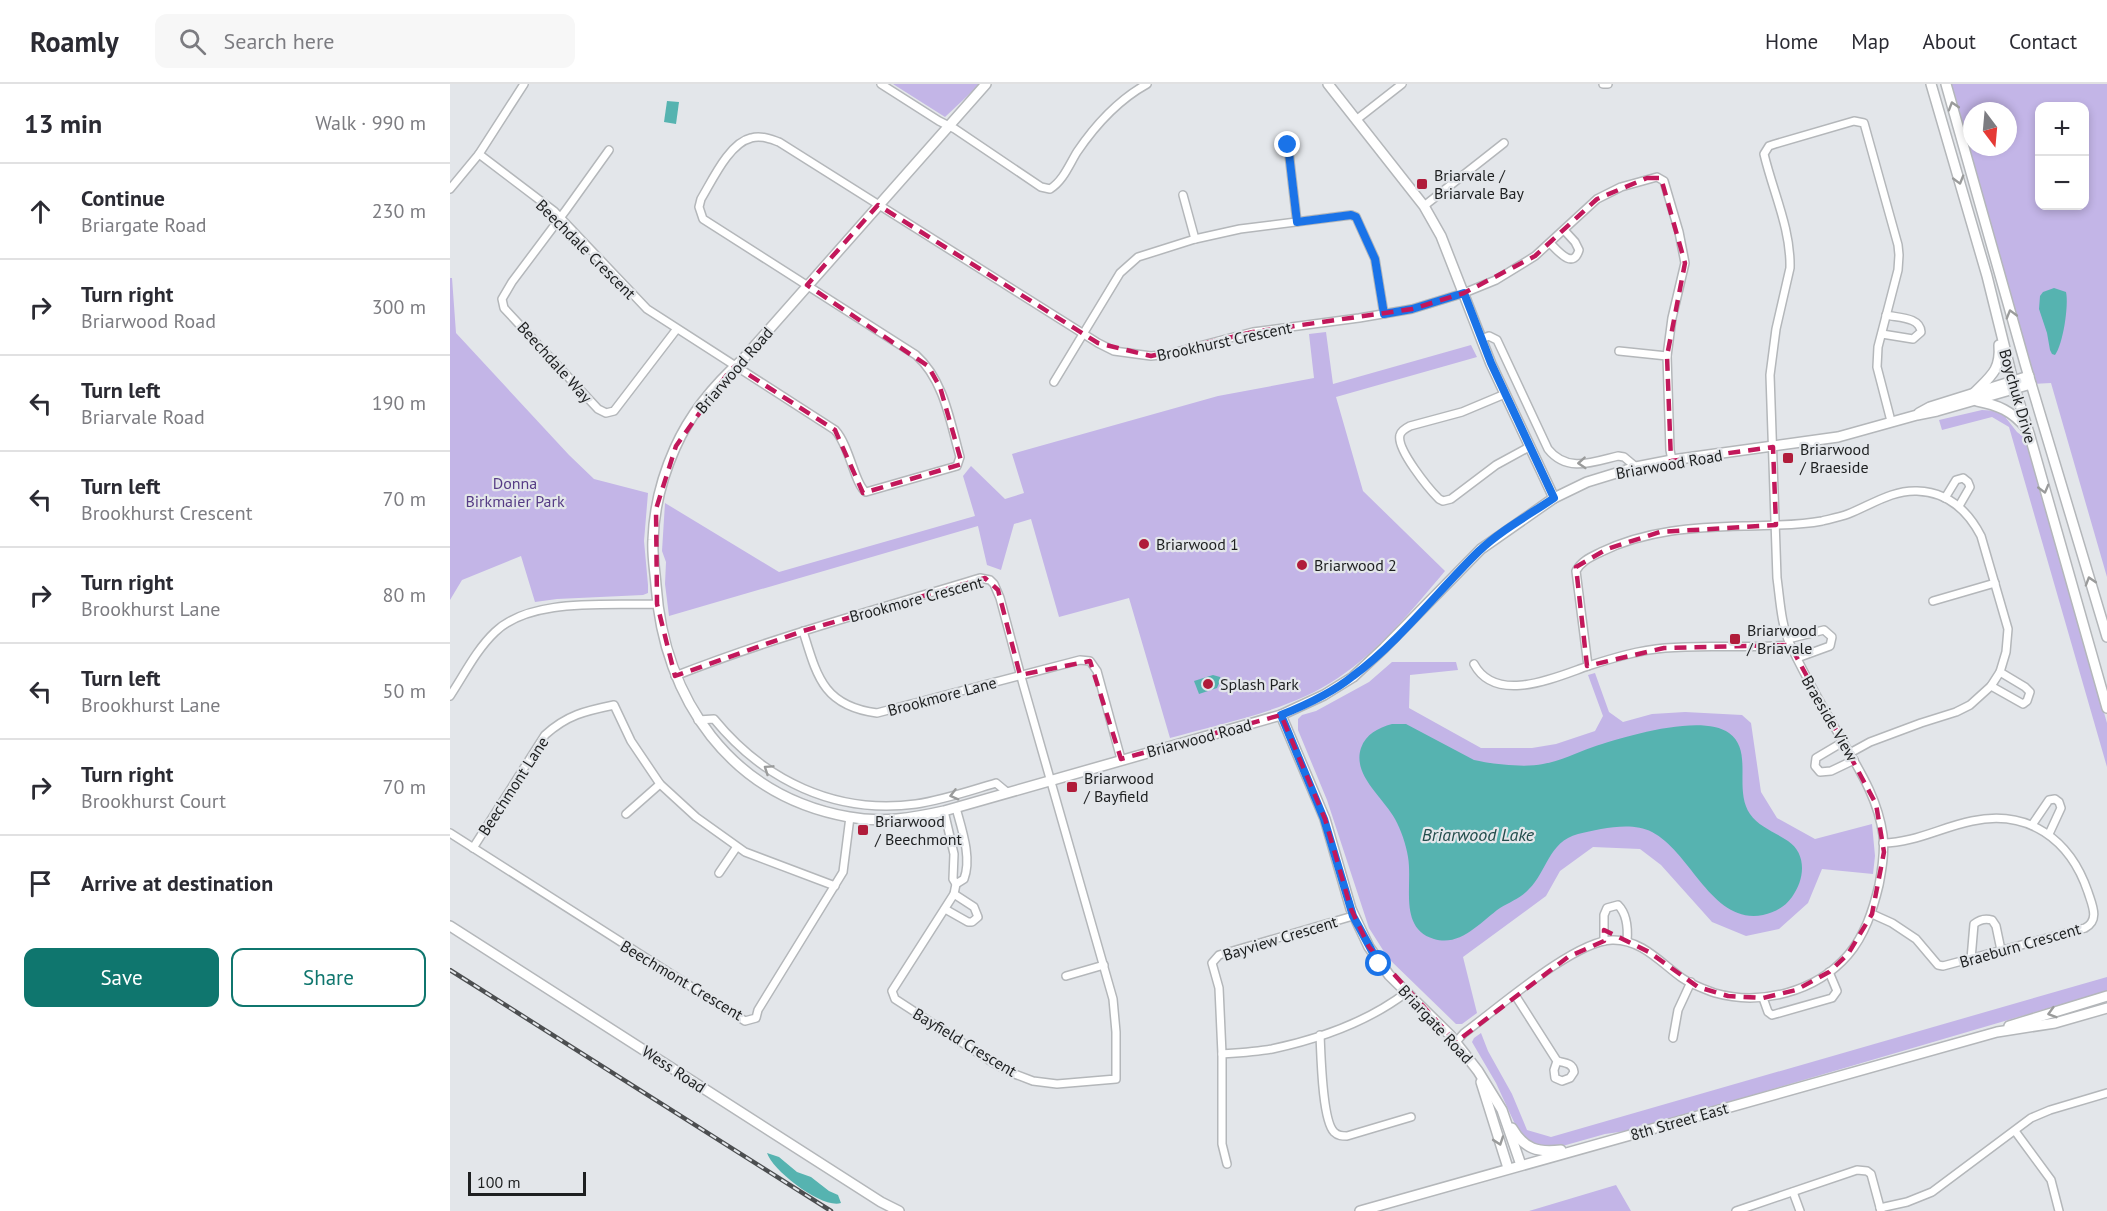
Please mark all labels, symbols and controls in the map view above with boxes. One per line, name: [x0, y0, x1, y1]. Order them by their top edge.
search box: [155, 14, 575, 68]
text: Roamly: [30, 23, 119, 60]
icon: search: [176, 25, 209, 58]
text: Search here: [224, 27, 335, 55]
text: Home: [1765, 28, 1818, 55]
text: Map: [1851, 28, 1890, 55]
text: About: [1923, 28, 1976, 55]
text: Contact: [2009, 28, 2077, 55]
one-way arrow: [1948, 101, 1960, 112]
north arrow: [1963, 102, 2017, 156]
map controls: [2035, 102, 2089, 210]
button: +: [2035, 102, 2089, 156]
text: 13 min: [24, 107, 102, 140]
text: Walk · 990 m: [315, 110, 426, 136]
route end: [1274, 131, 1300, 157]
button: −: [2035, 156, 2089, 210]
place label: Briarvale / Briarvale Bay: [1434, 165, 1524, 203]
one-way arrow: [1952, 174, 1964, 185]
marker: Briarvale / Briarvale Bay: [1415, 177, 1429, 191]
text: Continue: [81, 184, 165, 212]
icon: ahead: [24, 195, 57, 228]
street label: Beechdale Crescent: [532, 195, 641, 304]
text: 230 m: [372, 198, 426, 224]
text: Briargate Road: [81, 212, 207, 238]
text: Turn right: [81, 280, 173, 308]
icon: right: [24, 291, 57, 324]
text: 300 m: [372, 294, 426, 320]
text: Briarwood Road: [81, 308, 216, 334]
one-way arrow: [2006, 309, 2018, 320]
street label: Beechdale Way: [513, 317, 597, 407]
street label: Brookhurst Crescent: [1155, 317, 1294, 365]
street label: Briarwood Road: [691, 323, 777, 417]
street label: Boychuk Drive: [1995, 347, 2041, 445]
text: Turn left: [81, 376, 161, 404]
icon: left: [24, 387, 57, 420]
text: 190 m: [372, 390, 426, 416]
text: Briarvale Road: [81, 404, 205, 430]
place label: Briarwood / Braeside: [1799, 439, 1870, 477]
street label: Briarwood Road: [1614, 445, 1724, 483]
marker: Briarwood / Braeside: [1781, 451, 1795, 465]
one-way arrow: [1578, 457, 1587, 470]
text: Turn left: [81, 472, 161, 500]
park label: Donna Birkmaier Park: [465, 473, 565, 511]
icon: left: [24, 483, 57, 516]
one-way arrow: [2037, 484, 2050, 494]
text: 70 m: [383, 486, 426, 512]
text: Brookhurst Crescent: [81, 500, 252, 526]
place label: Briarwood 1: [1156, 534, 1239, 554]
marker: Briarwood 1: [1137, 537, 1151, 551]
place label: Briarwood 2: [1314, 555, 1397, 575]
marker: Briarwood 2: [1295, 558, 1309, 572]
text: Turn right: [81, 568, 173, 596]
street label: Brookmore Crescent: [847, 571, 985, 626]
one-way arrow: [2085, 576, 2097, 587]
icon: right: [24, 579, 57, 612]
text: 80 m: [383, 582, 426, 608]
text: Brookhurst Lane: [81, 596, 221, 622]
place label: Briarwood / Briavale: [1746, 620, 1817, 658]
marker: Briarwood / Briavale: [1728, 632, 1742, 646]
text: Turn left: [81, 664, 161, 692]
street label: Brookmore Lane: [885, 672, 999, 720]
street label: Braeside View: [1797, 672, 1863, 765]
place label: Splash Park: [1220, 674, 1299, 694]
icon: left: [24, 675, 57, 708]
marker: Splash Park: [1201, 677, 1215, 691]
text: 50 m: [383, 678, 426, 704]
text: Brookhurst Lane: [81, 692, 221, 718]
street label: Briarwood Road: [1144, 714, 1254, 762]
street label: Beechmont Lane: [474, 733, 552, 839]
text: Turn right: [81, 760, 173, 788]
one-way arrow: [764, 765, 775, 776]
place label: Briarwood / Bayfield: [1083, 768, 1154, 806]
icon: right: [24, 771, 57, 804]
text: 70 m: [383, 774, 426, 800]
marker: Briarwood / Bayfield: [1065, 780, 1079, 794]
text: Brookhurst Court: [81, 788, 226, 814]
one-way arrow: [950, 788, 960, 800]
place label: Briarwood / Beechmont: [874, 811, 962, 849]
marker: Briarwood / Beechmont: [856, 823, 870, 837]
water label: Briarwood Lake: [1422, 823, 1535, 846]
icon: arrive: [24, 867, 57, 900]
text: Arrive at destination: [81, 869, 273, 897]
street label: Bayview Crescent: [1220, 911, 1340, 965]
street label: Braeburn Crescent: [1957, 918, 2083, 972]
street label: Beechmont Crescent: [617, 935, 747, 1025]
button: Save: [24, 948, 219, 1007]
button: Share: [231, 948, 426, 1007]
route start: [1365, 950, 1391, 976]
street label: Briargate Road: [1394, 980, 1478, 1068]
street label: Bayfield Crescent: [910, 1003, 1021, 1081]
one-way arrow: [2047, 1006, 2058, 1018]
street label: Wess Road: [638, 1041, 710, 1097]
street label: 8th Street East: [1628, 1097, 1731, 1145]
one-way arrow: [1492, 1135, 1504, 1146]
scale bar: [468, 1169, 586, 1196]
text: 100 m: [477, 1172, 520, 1192]

